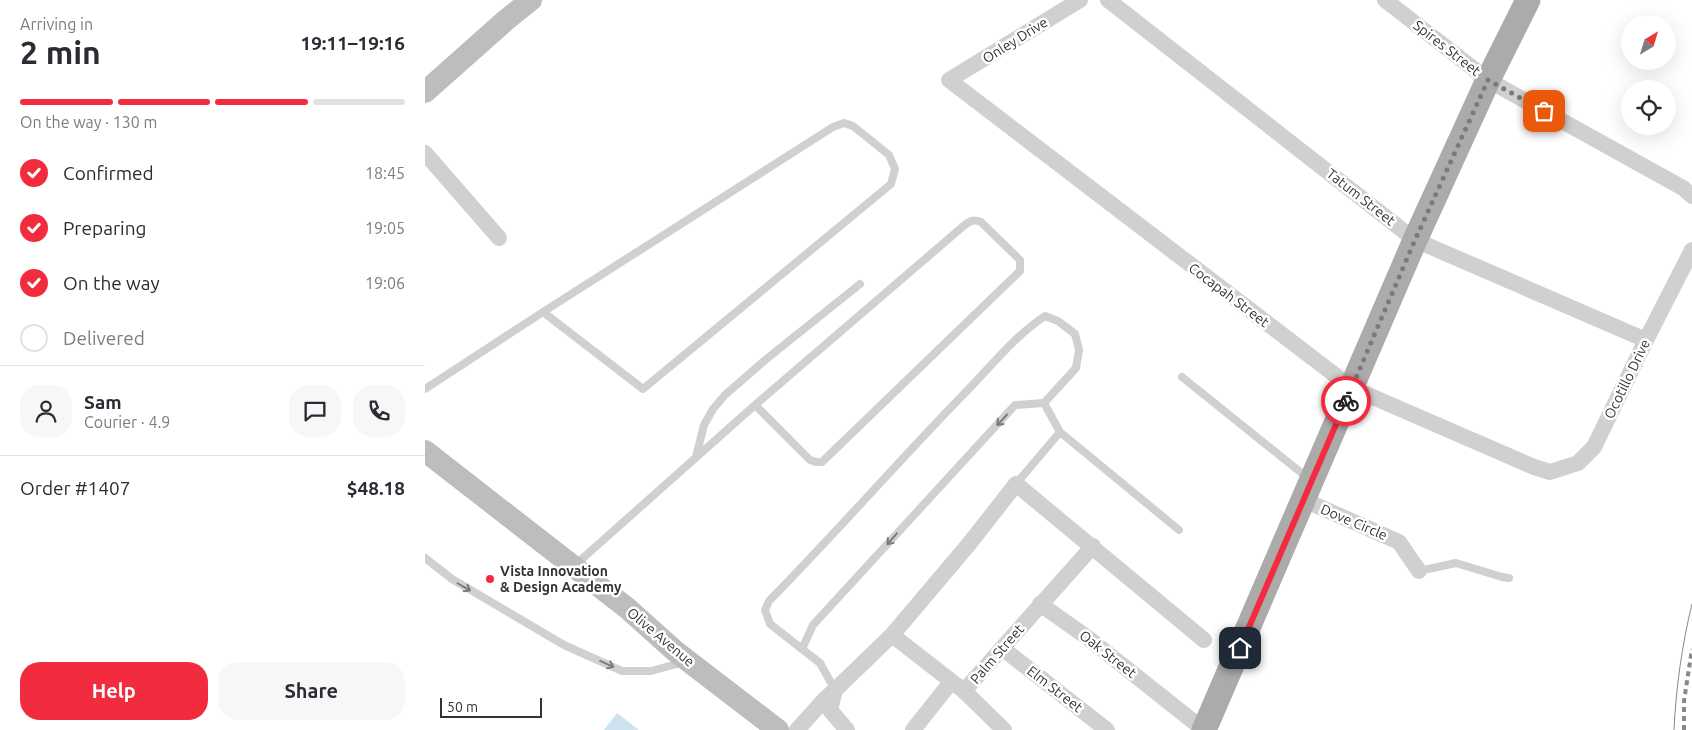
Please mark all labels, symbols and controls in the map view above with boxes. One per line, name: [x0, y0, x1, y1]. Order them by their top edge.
street label: Onley Drive: [980, 14, 1050, 66]
text: Arriving in: [20, 15, 93, 33]
north arrow: [1621, 15, 1676, 70]
map controls: [1621, 15, 1676, 135]
street label: Spires Street: [1410, 17, 1484, 79]
text: 19:11–19:16: [300, 32, 405, 54]
text: 2 min: [20, 34, 101, 70]
button: locate: [1621, 80, 1676, 135]
pin: [1523, 90, 1565, 132]
icon: bag: [1530, 97, 1558, 125]
text: On the way · 130 m: [20, 113, 157, 131]
icon: check: [20, 159, 48, 187]
text: Confirmed: [63, 162, 154, 184]
text: 18:45: [365, 164, 405, 182]
street label: Tatum Street: [1324, 165, 1399, 229]
icon: check: [20, 214, 48, 242]
text: Preparing: [63, 217, 147, 239]
text: 19:05: [365, 219, 405, 237]
street label: Cocapah Street: [1186, 260, 1273, 331]
icon: check: [20, 269, 48, 297]
text: On the way: [63, 272, 160, 294]
text: 19:06: [365, 274, 405, 292]
text: Delivered: [63, 327, 145, 349]
street label: Ocotillo Drive: [1601, 337, 1653, 421]
courier: [1321, 376, 1371, 426]
button: person: [20, 385, 72, 437]
button: chat: [289, 385, 341, 437]
button: phone: [353, 385, 405, 437]
icon: bike: [1332, 387, 1360, 415]
text: Sam: [84, 391, 122, 413]
text: Courier · 4.9: [84, 413, 170, 431]
one-way arrow: [996, 413, 1007, 426]
text: Order #1407: [20, 477, 130, 499]
text: $48.18: [347, 477, 405, 499]
street label: Dove Circle: [1318, 501, 1390, 543]
one-way arrow: [886, 533, 897, 546]
place label: Vista Innovation & Design Academy: [500, 563, 622, 595]
marker: Vista Innovation & Design Academy: [484, 573, 496, 585]
one-way arrow: [457, 582, 471, 592]
street label: Olive Avenue: [624, 604, 698, 670]
street label: Palm Street: [967, 621, 1027, 687]
street label: Oak Street: [1077, 627, 1140, 681]
pin: [1219, 627, 1261, 669]
icon: home: [1226, 634, 1254, 662]
one-way arrow: [599, 660, 614, 669]
button: Help: [20, 662, 208, 720]
button: Share: [218, 662, 405, 720]
street label: Elm Street: [1024, 662, 1086, 716]
scale bar: [440, 695, 543, 718]
text: 50 m: [447, 699, 478, 715]

